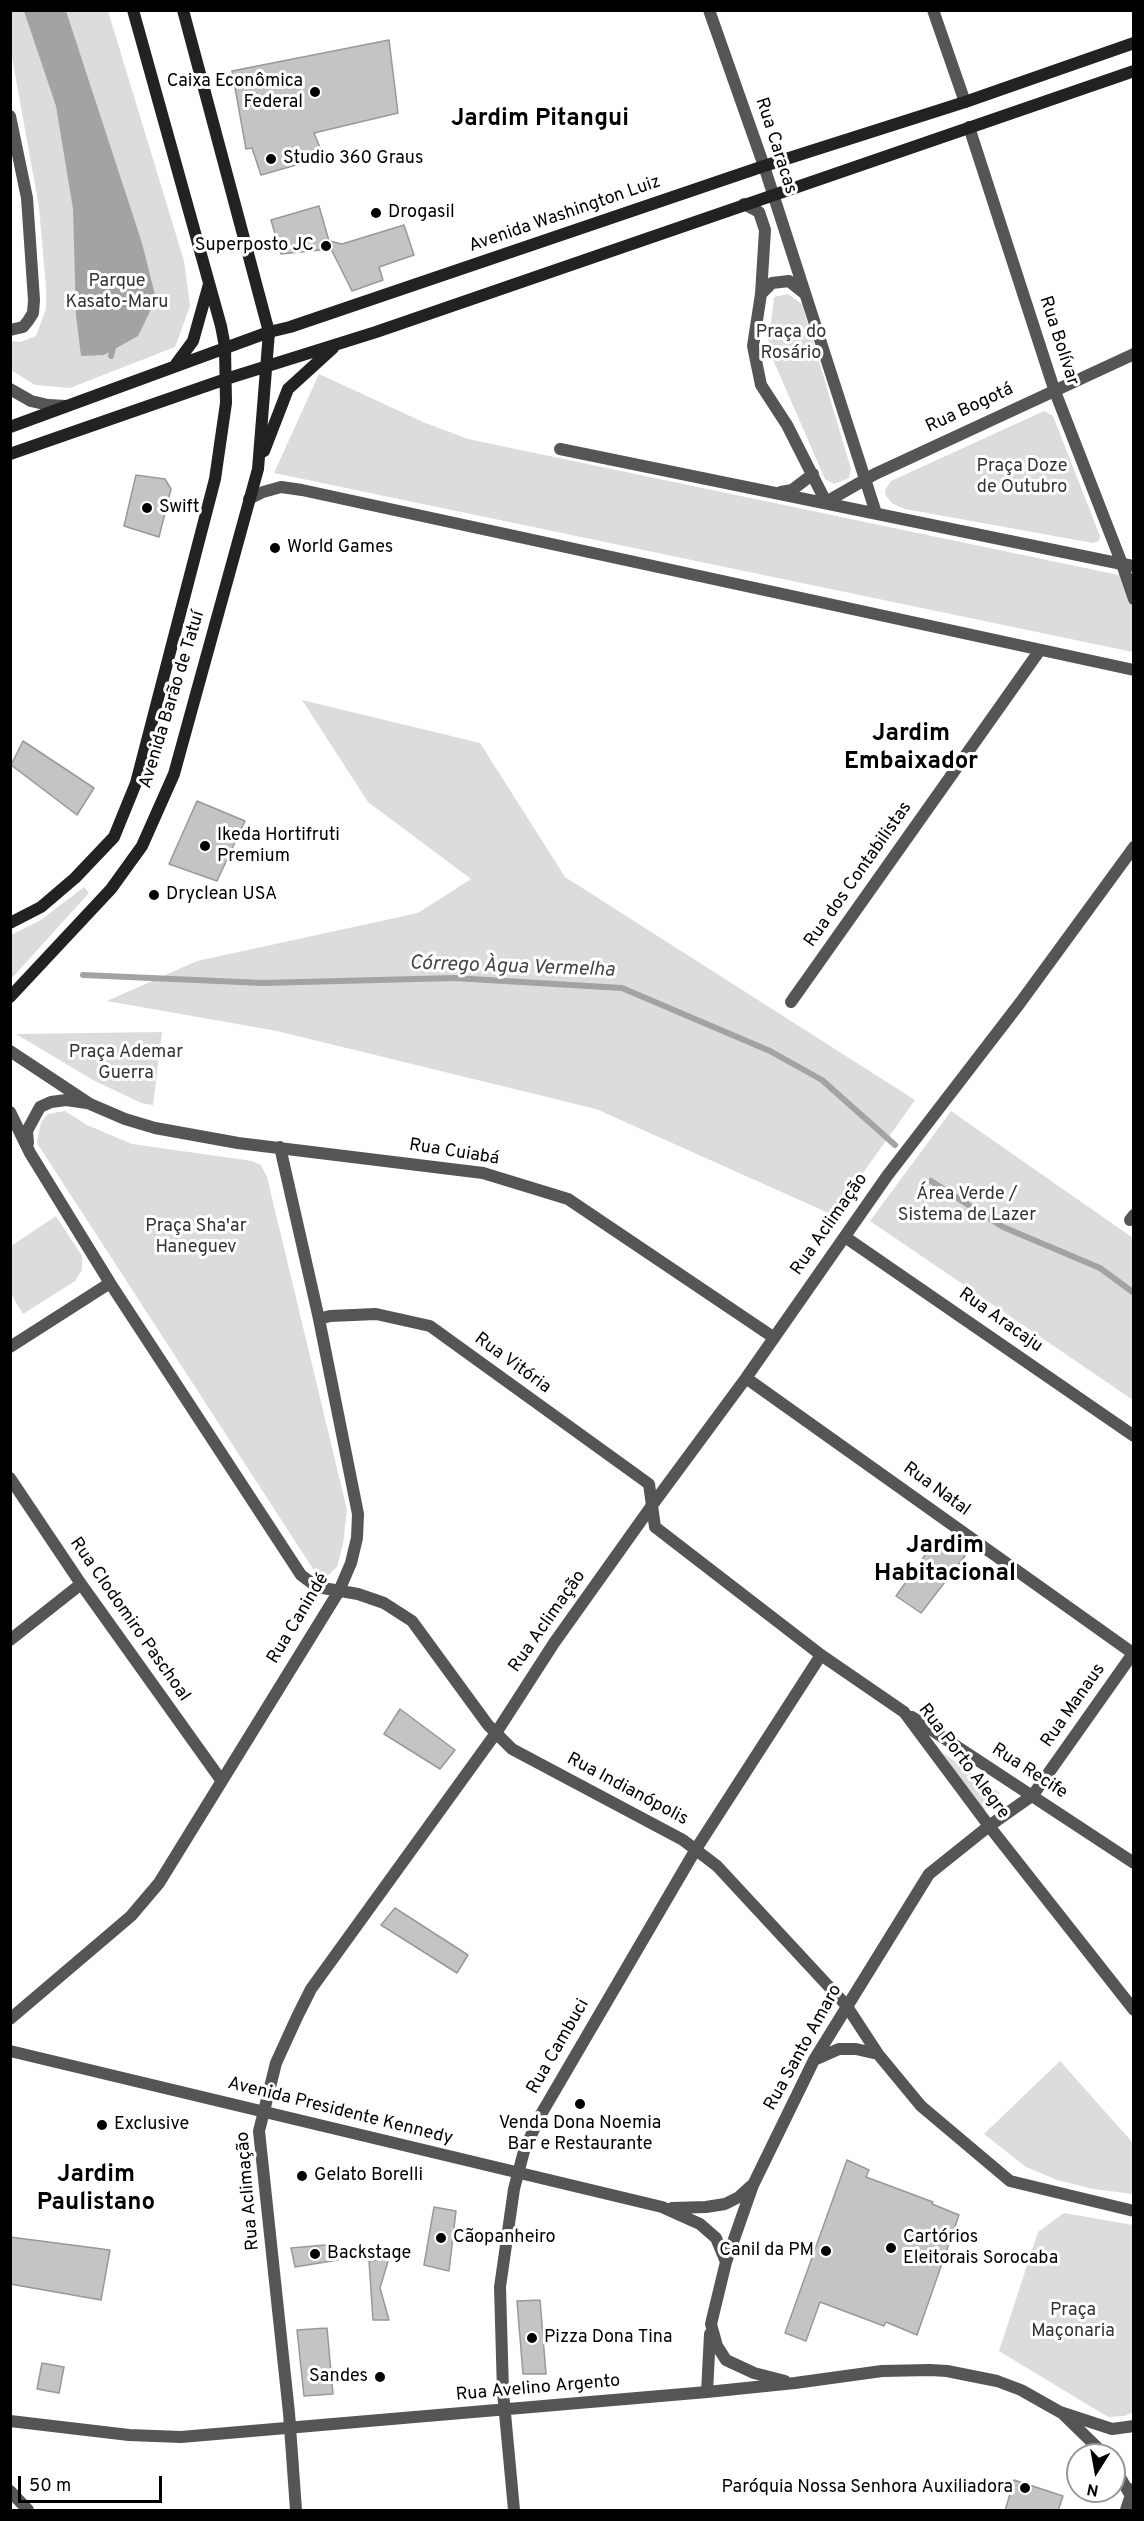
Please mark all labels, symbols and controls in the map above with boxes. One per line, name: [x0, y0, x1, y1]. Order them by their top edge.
place label: Caixa Econômica Federal: [167, 71, 303, 113]
marker: Caixa Econômica Federal: [308, 85, 322, 99]
street label: Rua Caracas: [749, 95, 801, 197]
district label: Jardim Pitangui: [451, 106, 629, 134]
place label: Studio 360 Graus: [283, 148, 423, 170]
marker: Studio 360 Graus: [264, 152, 278, 166]
street label: Avenida Washington Luiz: [466, 172, 664, 258]
place label: Drogasil: [388, 202, 455, 224]
marker: Drogasil: [369, 206, 383, 220]
place label: Superposto JC: [195, 235, 314, 257]
marker: Superposto JC: [319, 239, 333, 253]
park label: Parque Kasato-Maru: [66, 271, 168, 314]
street label: Rua Bolívar: [1033, 294, 1083, 388]
park label: Praça do Rosário: [756, 322, 826, 364]
street label: Rua Bogotá: [923, 379, 1017, 439]
park label: Praça Doze de Outubro: [977, 456, 1067, 498]
place label: Swift: [159, 497, 200, 519]
marker: Swift: [140, 501, 154, 515]
place label: World Games: [287, 537, 393, 559]
marker: World Games: [268, 541, 282, 555]
street label: Avenida Barão de Tatuí: [136, 609, 210, 791]
district label: Jardim Embaixador: [844, 721, 978, 777]
street label: Rua dos Contabilistas: [801, 798, 917, 952]
place label: Ikeda Hortifruti Premium: [217, 825, 340, 868]
marker: Ikeda Hortifruti Premium: [198, 839, 212, 853]
place label: Dryclean USA: [166, 884, 277, 906]
marker: Dryclean USA: [147, 888, 161, 902]
water label: Córrego Àgua Vermelha: [409, 952, 615, 984]
park label: Praça Ademar Guerra: [69, 1042, 183, 1084]
street label: Rua Cuiabá: [407, 1135, 501, 1171]
street label: Rua Aclimação: [787, 1170, 873, 1280]
park label: Área Verde / Sistema de Lazer: [898, 1184, 1036, 1226]
park label: Praça Sha'ar Haneguev: [145, 1216, 247, 1258]
street label: Rua Aracaju: [954, 1284, 1046, 1358]
street label: Rua Vitória: [469, 1329, 555, 1399]
street label: Rua Natal: [898, 1458, 974, 1522]
district label: Jardim Habitacional: [874, 1533, 1016, 1589]
street label: Rua Clodomiro Paschoal: [64, 1534, 194, 1706]
street label: Rua Aclimação: [505, 1567, 591, 1677]
street label: Rua Canindé: [263, 1570, 335, 1668]
street label: Rua Manaus: [1037, 1660, 1111, 1752]
street label: Rua Porto Alegre: [913, 1700, 1013, 1824]
street label: Rua Recife: [987, 1740, 1071, 1804]
street label: Rua Indianópolis: [563, 1749, 691, 1831]
street label: Rua Santo Amaro: [760, 1981, 848, 2115]
street label: Rua Cambuci: [523, 1996, 595, 2098]
street label: Avenida Presidente Kennedy: [225, 2074, 455, 2150]
marker: Venda Dona Noemia Bar e Restaurante: [573, 2097, 587, 2111]
place label: Venda Dona Noemia Bar e Restaurante: [499, 2113, 661, 2156]
place label: Exclusive: [114, 2114, 189, 2136]
marker: Exclusive: [95, 2118, 109, 2132]
street label: Rua Aclimação: [233, 2131, 265, 2251]
district label: Jardim Paulistano: [37, 2162, 155, 2218]
place label: Gelato Borelli: [314, 2165, 423, 2187]
marker: Gelato Borelli: [295, 2169, 309, 2183]
place label: Cãopanheiro: [453, 2227, 556, 2249]
place label: Cartórios Eleitorais Sorocaba: [903, 2227, 1058, 2270]
marker: Cãopanheiro: [434, 2231, 448, 2245]
place label: Canil da PM: [719, 2240, 814, 2262]
marker: Cartórios Eleitorais Sorocaba: [884, 2241, 898, 2255]
place label: Backstage: [327, 2243, 411, 2265]
marker: Canil da PM: [819, 2244, 833, 2258]
marker: Backstage: [308, 2247, 322, 2261]
park label: Praça Maçonaria: [1031, 2300, 1115, 2342]
place label: Pizza Dona Tina: [544, 2327, 673, 2349]
marker: Pizza Dona Tina: [525, 2331, 539, 2345]
place label: Sandes: [309, 2366, 368, 2388]
marker: Sandes: [373, 2370, 387, 2384]
street label: Rua Avelino Argento: [455, 2371, 621, 2407]
north arrow: [1066, 2443, 1126, 2503]
scale bar: [21, 2464, 165, 2502]
text: 50 m: [29, 2475, 71, 2498]
place label: Paróquia Nossa Senhora Auxiliadora: [722, 2477, 1013, 2499]
text: N: [1085, 2478, 1100, 2500]
marker: Paróquia Nossa Senhora Auxiliadora: [1018, 2481, 1032, 2495]

